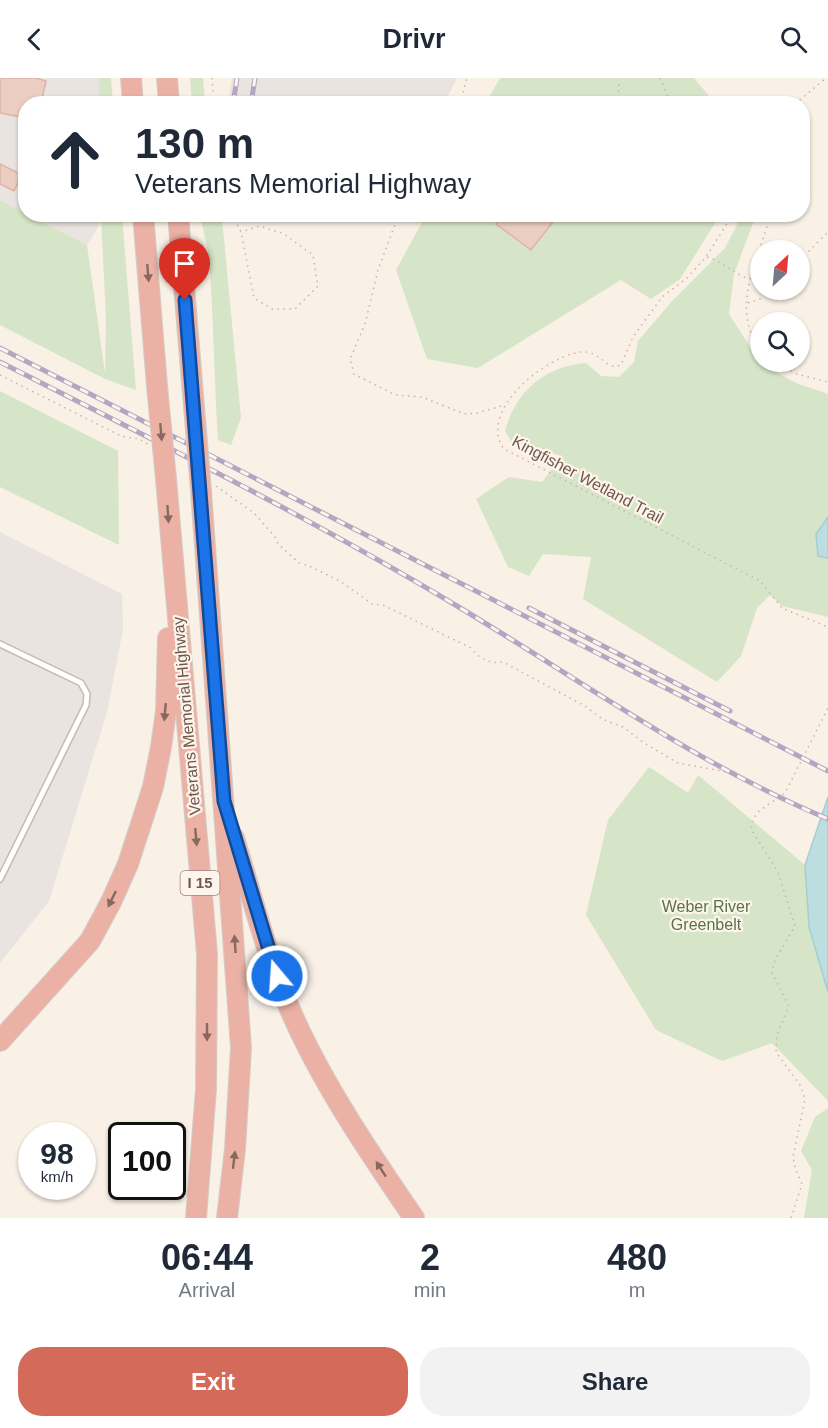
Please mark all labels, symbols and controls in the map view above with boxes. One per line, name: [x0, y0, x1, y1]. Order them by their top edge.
icon: back: [18, 23, 51, 56]
icon: search: [777, 23, 810, 56]
text: Drivr: [382, 24, 446, 54]
icon: ahead: [36, 120, 114, 198]
text: 130 m: [135, 120, 254, 167]
text: Veterans Memorial Highway: [135, 169, 471, 199]
pin: [159, 238, 210, 300]
north arrow: [750, 240, 810, 300]
map controls: [750, 240, 810, 372]
icon: arrive: [168, 247, 201, 280]
one-way arrow: [143, 263, 152, 282]
button: search: [750, 312, 810, 372]
one-way arrow: [156, 423, 166, 442]
street label: Kingfisher Wetland Trail: [509, 432, 666, 527]
one-way arrow: [164, 504, 173, 523]
street label: Veterans Memorial Highway: [169, 616, 204, 816]
one-way arrow: [160, 703, 170, 722]
one-way arrow: [191, 828, 201, 847]
road number: I 15: [180, 871, 220, 895]
one-way arrow: [108, 890, 117, 907]
park label: Weber River Greenbelt: [662, 898, 751, 933]
one-way arrow: [230, 935, 239, 954]
position arrow: [245, 944, 309, 1008]
one-way arrow: [202, 1022, 212, 1041]
speed limit sign: 100: [108, 1122, 186, 1200]
text: 98: [40, 1137, 74, 1170]
one-way arrow: [229, 1150, 239, 1169]
one-way arrow: [375, 1162, 387, 1178]
text: km/h: [41, 1168, 73, 1185]
text: 06:44: [161, 1237, 253, 1278]
text: 2: [420, 1237, 440, 1278]
text: 480: [607, 1237, 667, 1278]
text: Arrival: [179, 1279, 235, 1301]
text: min: [414, 1279, 446, 1301]
text: m: [629, 1279, 645, 1301]
button: Exit: [18, 1347, 408, 1416]
button: Share: [420, 1347, 810, 1416]

